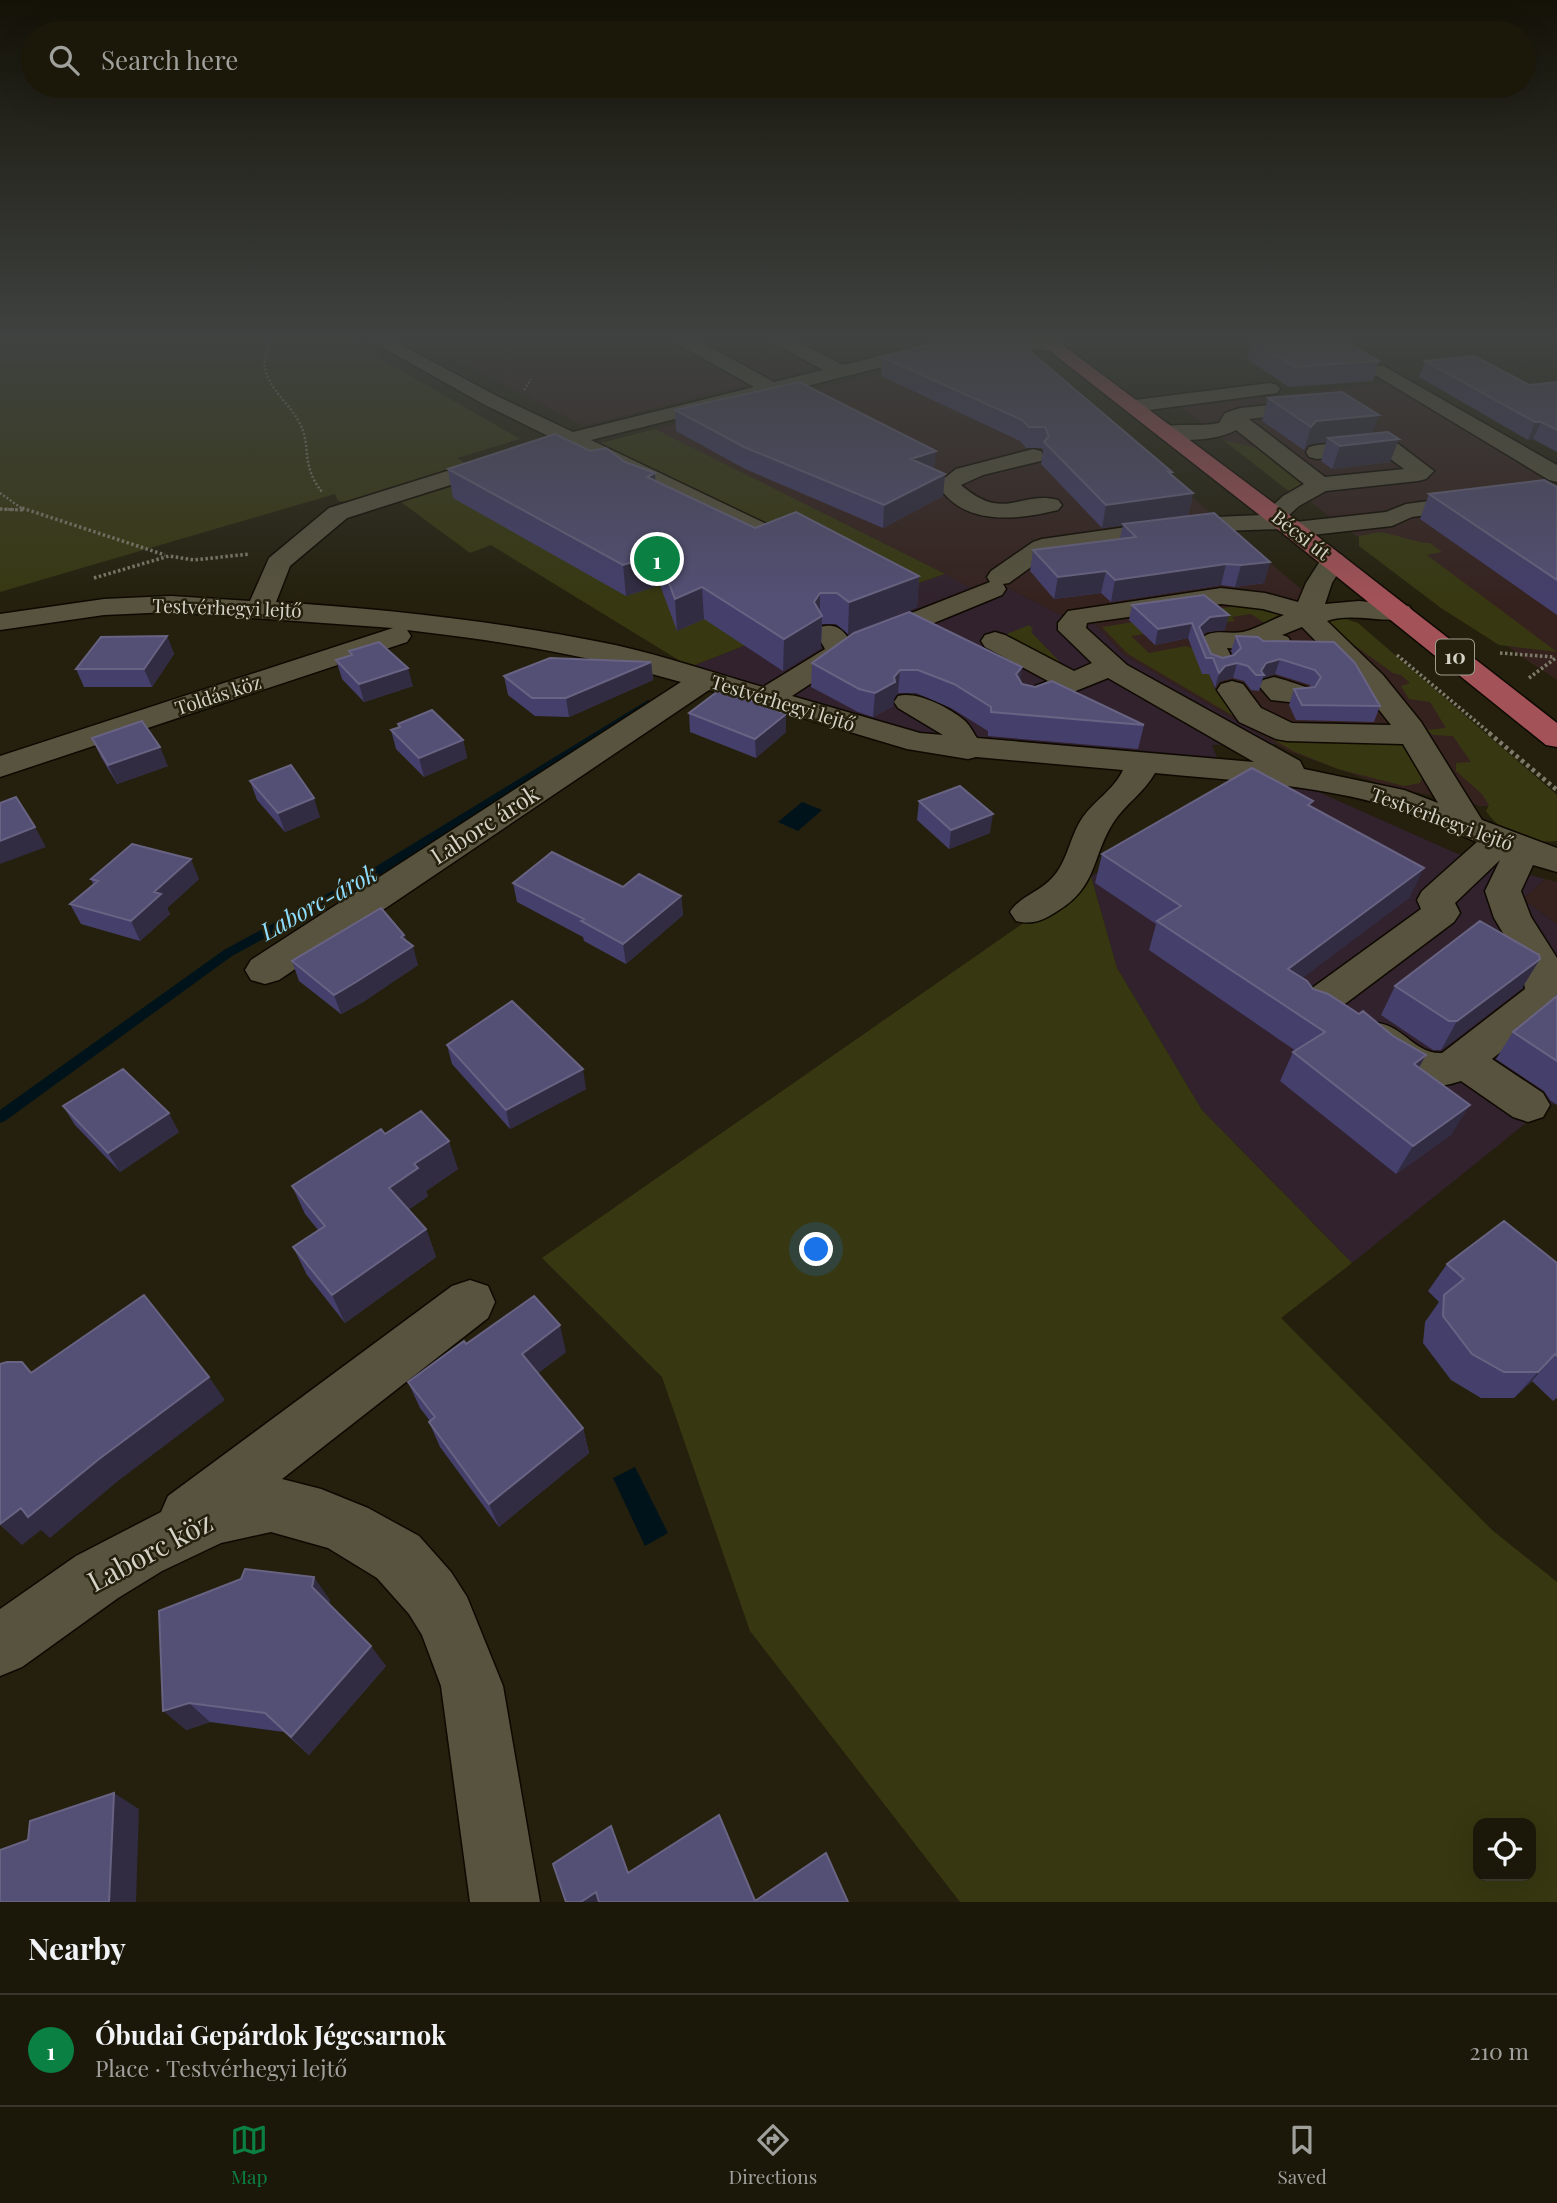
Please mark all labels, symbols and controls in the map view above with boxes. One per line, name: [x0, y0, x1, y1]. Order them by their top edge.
search box: [21, 21, 1536, 98]
icon: search: [45, 41, 83, 79]
text: Search here: [101, 42, 238, 77]
street label: Bécsi út: [1267, 503, 1336, 565]
pin: 1: [634, 533, 680, 585]
street label: Testvérhegyi lejtő: [152, 591, 302, 623]
road number: 10: [1436, 640, 1474, 674]
street label: Toldás köz: [171, 668, 264, 720]
street label: Testvérhegyi lejtő: [708, 668, 859, 736]
street label: Laborc árok: [424, 777, 545, 870]
street label: Testvérhegyi lejtő: [1368, 780, 1517, 856]
water label: Laborc-árok: [253, 856, 382, 947]
your location: [799, 1232, 833, 1266]
street label: Laborc köz: [80, 1502, 218, 1599]
map controls: [1473, 1818, 1536, 1881]
button: locate: [1473, 1818, 1536, 1881]
text: Nearby: [28, 1928, 126, 1968]
text: Óbudai Gepárdok Jégcsarnok: [95, 2017, 446, 2052]
text: 1: [47, 2035, 55, 2066]
text: 210 m: [1470, 2035, 1529, 2066]
text: Place · Testvérhegyi lejtő: [95, 2052, 347, 2083]
tab: Map: [230, 2121, 268, 2189]
tab: Directions: [728, 2121, 817, 2189]
tab: Saved: [1277, 2121, 1327, 2189]

